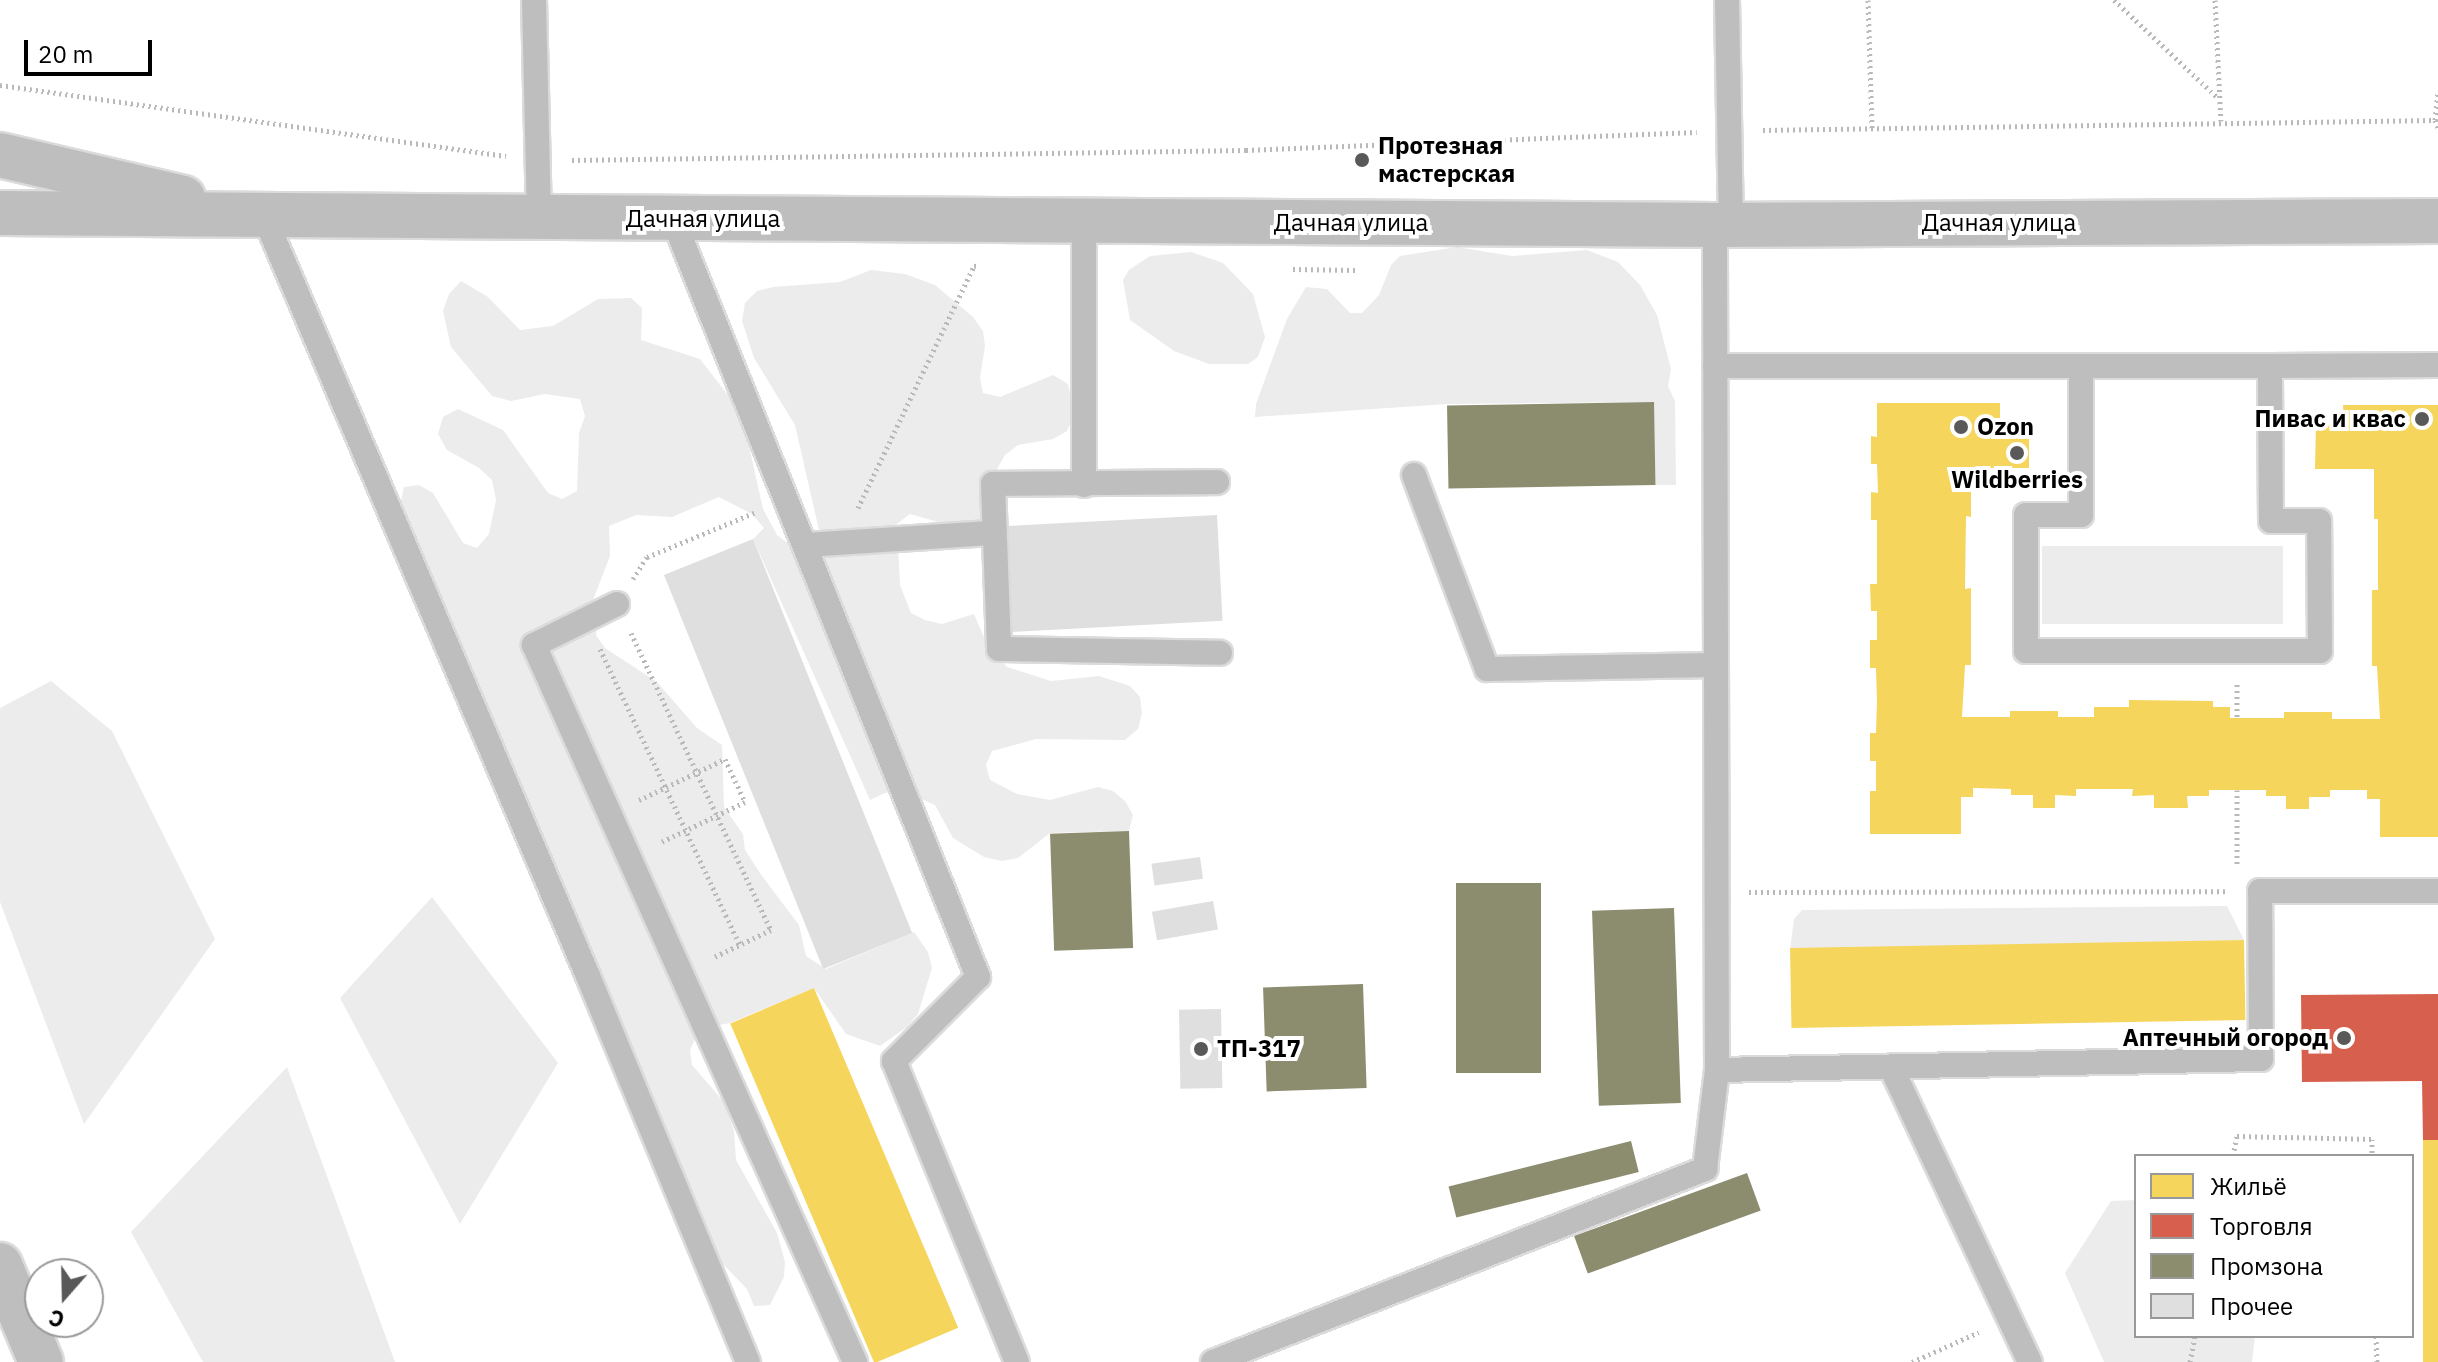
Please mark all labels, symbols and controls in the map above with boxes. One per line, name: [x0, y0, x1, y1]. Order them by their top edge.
scale bar: [28, 24, 156, 74]
text: 20 m: [38, 38, 93, 70]
place label: Протезная мастерская: [1378, 132, 1515, 188]
marker: Протезная мастерская: [1353, 151, 1371, 169]
street label: Дачная улица: [626, 205, 780, 233]
street label: Дачная улица: [1274, 209, 1428, 237]
street label: Дачная улица: [1922, 209, 2076, 237]
place label: Пивас и квас: [2255, 405, 2406, 433]
marker: Пивас и квас: [2413, 410, 2431, 428]
place label: Ozon: [1977, 413, 2034, 441]
marker: Ozon: [1952, 418, 1970, 436]
marker: Wildberries: [2008, 444, 2026, 462]
place label: Wildberries: [1951, 466, 2083, 494]
place label: Аптечный огород: [2122, 1024, 2328, 1052]
marker: Аптечный огород: [2335, 1029, 2353, 1047]
place label: ТП-317: [1217, 1035, 1301, 1063]
marker: ТП-317: [1192, 1040, 1210, 1058]
legend: [2134, 1154, 2414, 1338]
text: Жильё: [2210, 1170, 2287, 1202]
text: Торговля: [2210, 1210, 2313, 1242]
text: Промзона: [2210, 1250, 2323, 1282]
north arrow: [24, 1258, 104, 1338]
text: Прочее: [2210, 1290, 2293, 1322]
text: С: [45, 1303, 68, 1335]

